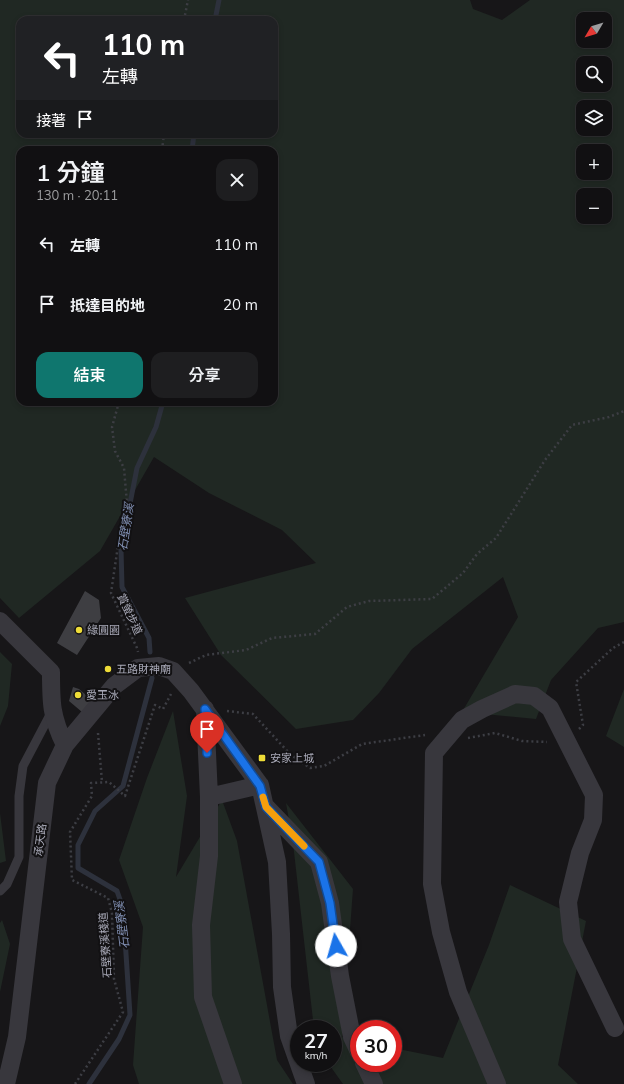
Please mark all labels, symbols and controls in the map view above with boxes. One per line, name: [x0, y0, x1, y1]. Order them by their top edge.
north arrow: [576, 12, 612, 48]
map controls: [576, 12, 612, 224]
text: 110 m: [102, 27, 185, 62]
icon: left: [36, 32, 88, 84]
button: search: [576, 56, 612, 92]
text: 左轉: [102, 65, 138, 88]
button: layers: [576, 100, 612, 136]
icon: arrive: [74, 108, 96, 130]
text: 接著: [36, 111, 66, 130]
button: +: [576, 144, 612, 180]
text: 1 分鐘: [36, 157, 105, 187]
button: close: [216, 159, 258, 201]
text: 130 m · 20:11: [36, 187, 118, 203]
button: −: [576, 188, 612, 224]
icon: left: [36, 233, 58, 255]
text: 110 m: [214, 235, 258, 254]
text: 左轉: [70, 236, 100, 255]
icon: arrive: [36, 293, 58, 315]
text: 20 m: [223, 295, 258, 314]
text: 抵達目的地: [70, 296, 145, 315]
button: 結束: [36, 352, 143, 398]
button: 分享: [151, 352, 258, 398]
water label: 石壁寮溪: [114, 500, 137, 552]
street label: 賞螢步道: [114, 591, 146, 637]
place label: 緣圓園: [87, 623, 120, 637]
marker: 緣圓園: [74, 625, 84, 635]
place label: 五路財神廟: [116, 662, 171, 676]
marker: 五路財神廟: [103, 664, 113, 674]
place label: 愛玉冰: [86, 688, 119, 702]
marker: 愛玉冰: [73, 690, 83, 700]
pin: [190, 712, 224, 753]
icon: arrive: [196, 718, 218, 740]
place label: 安家上城: [270, 751, 314, 765]
marker: 安家上城: [257, 753, 267, 763]
street label: 承天路: [31, 823, 49, 857]
water label: 石壁寮溪: [111, 898, 132, 950]
street label: 石壁寮溪棧道: [96, 912, 114, 978]
position arrow: [315, 925, 357, 967]
speed limit sign: 30: [350, 1020, 402, 1072]
text: 27: [304, 1028, 328, 1053]
text: km/h: [305, 1049, 327, 1062]

